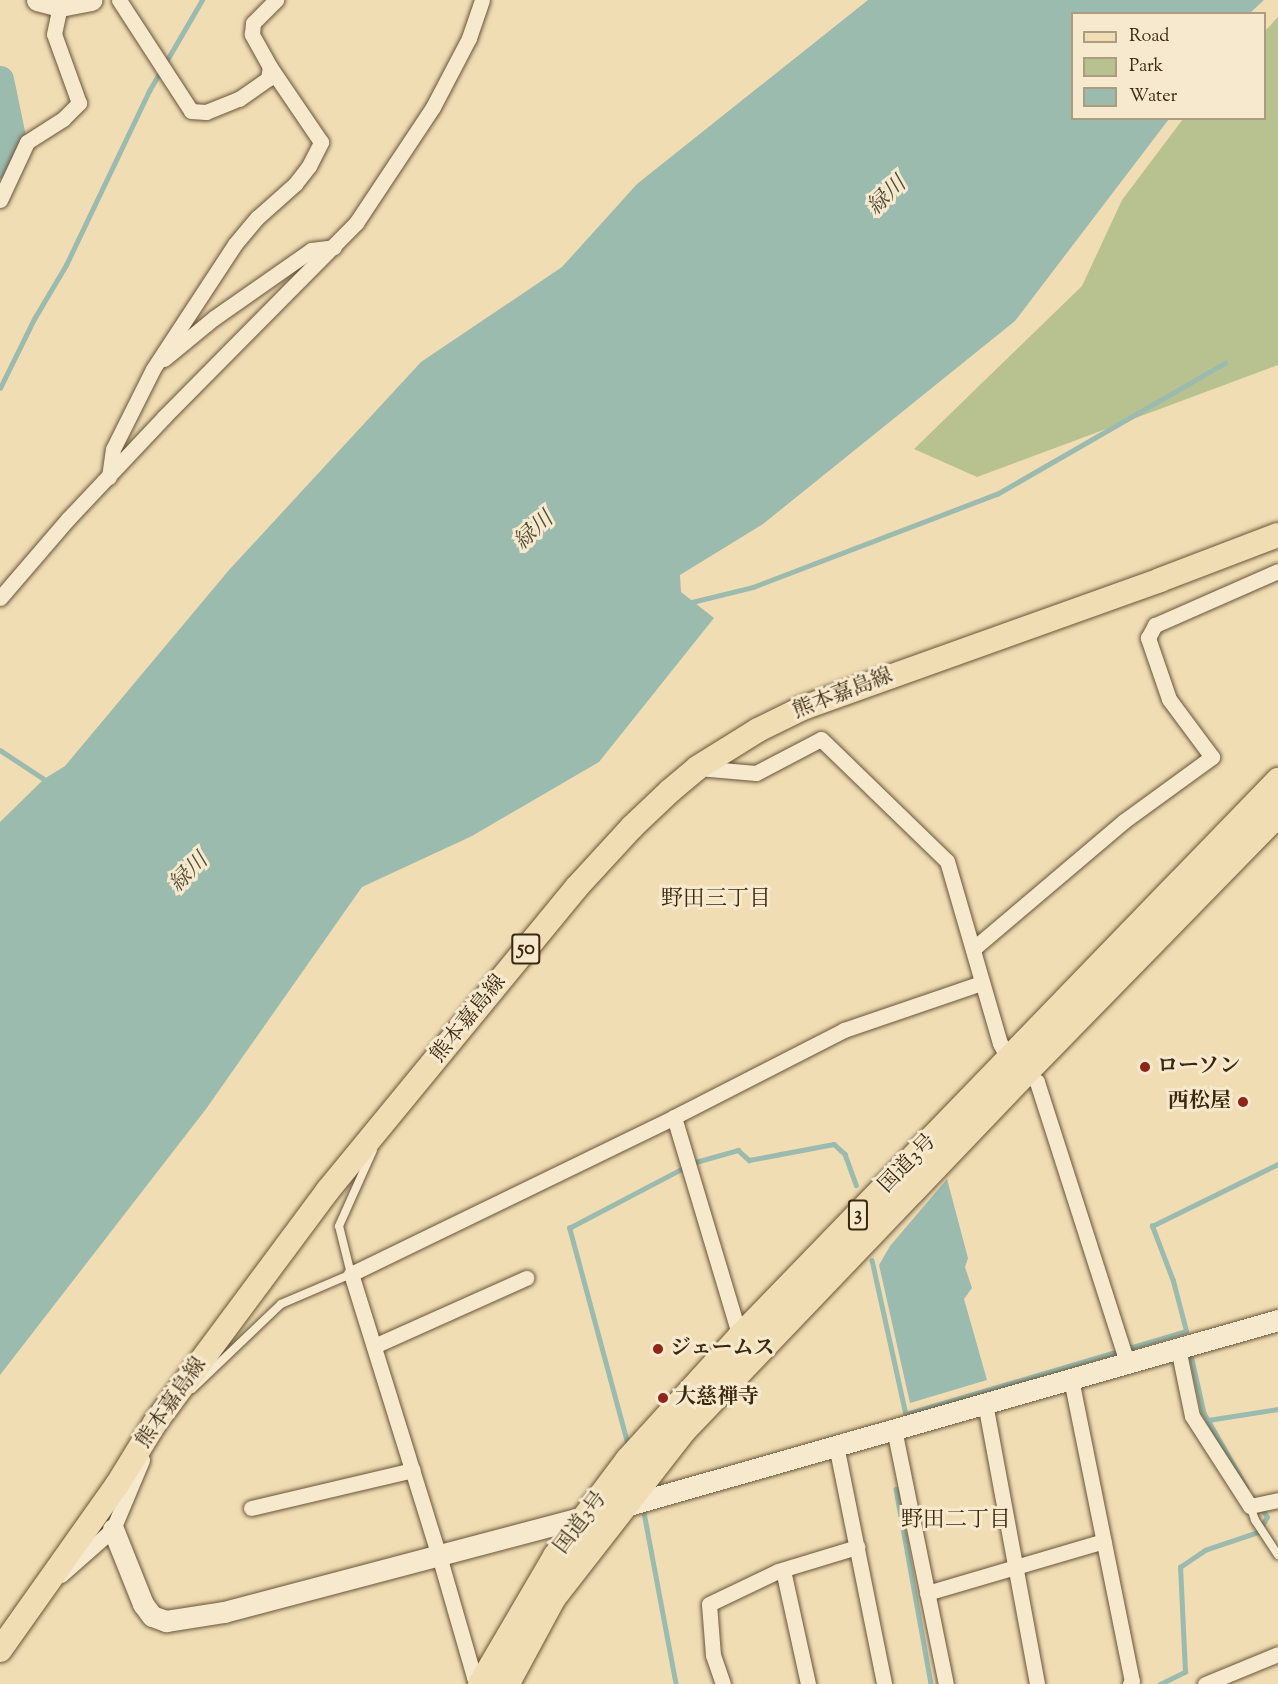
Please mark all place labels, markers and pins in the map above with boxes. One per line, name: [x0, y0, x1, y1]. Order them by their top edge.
place label: ローソン: [1157, 1054, 1241, 1080]
marker: ローソン: [1138, 1060, 1152, 1074]
place label: 西松屋: [1168, 1089, 1231, 1115]
marker: 西松屋: [1236, 1095, 1250, 1109]
place label: ジェームス: [670, 1336, 775, 1362]
marker: ジェームス: [651, 1342, 665, 1356]
place label: 大慈禅寺: [675, 1385, 759, 1411]
marker: 大慈禅寺: [656, 1391, 670, 1405]

